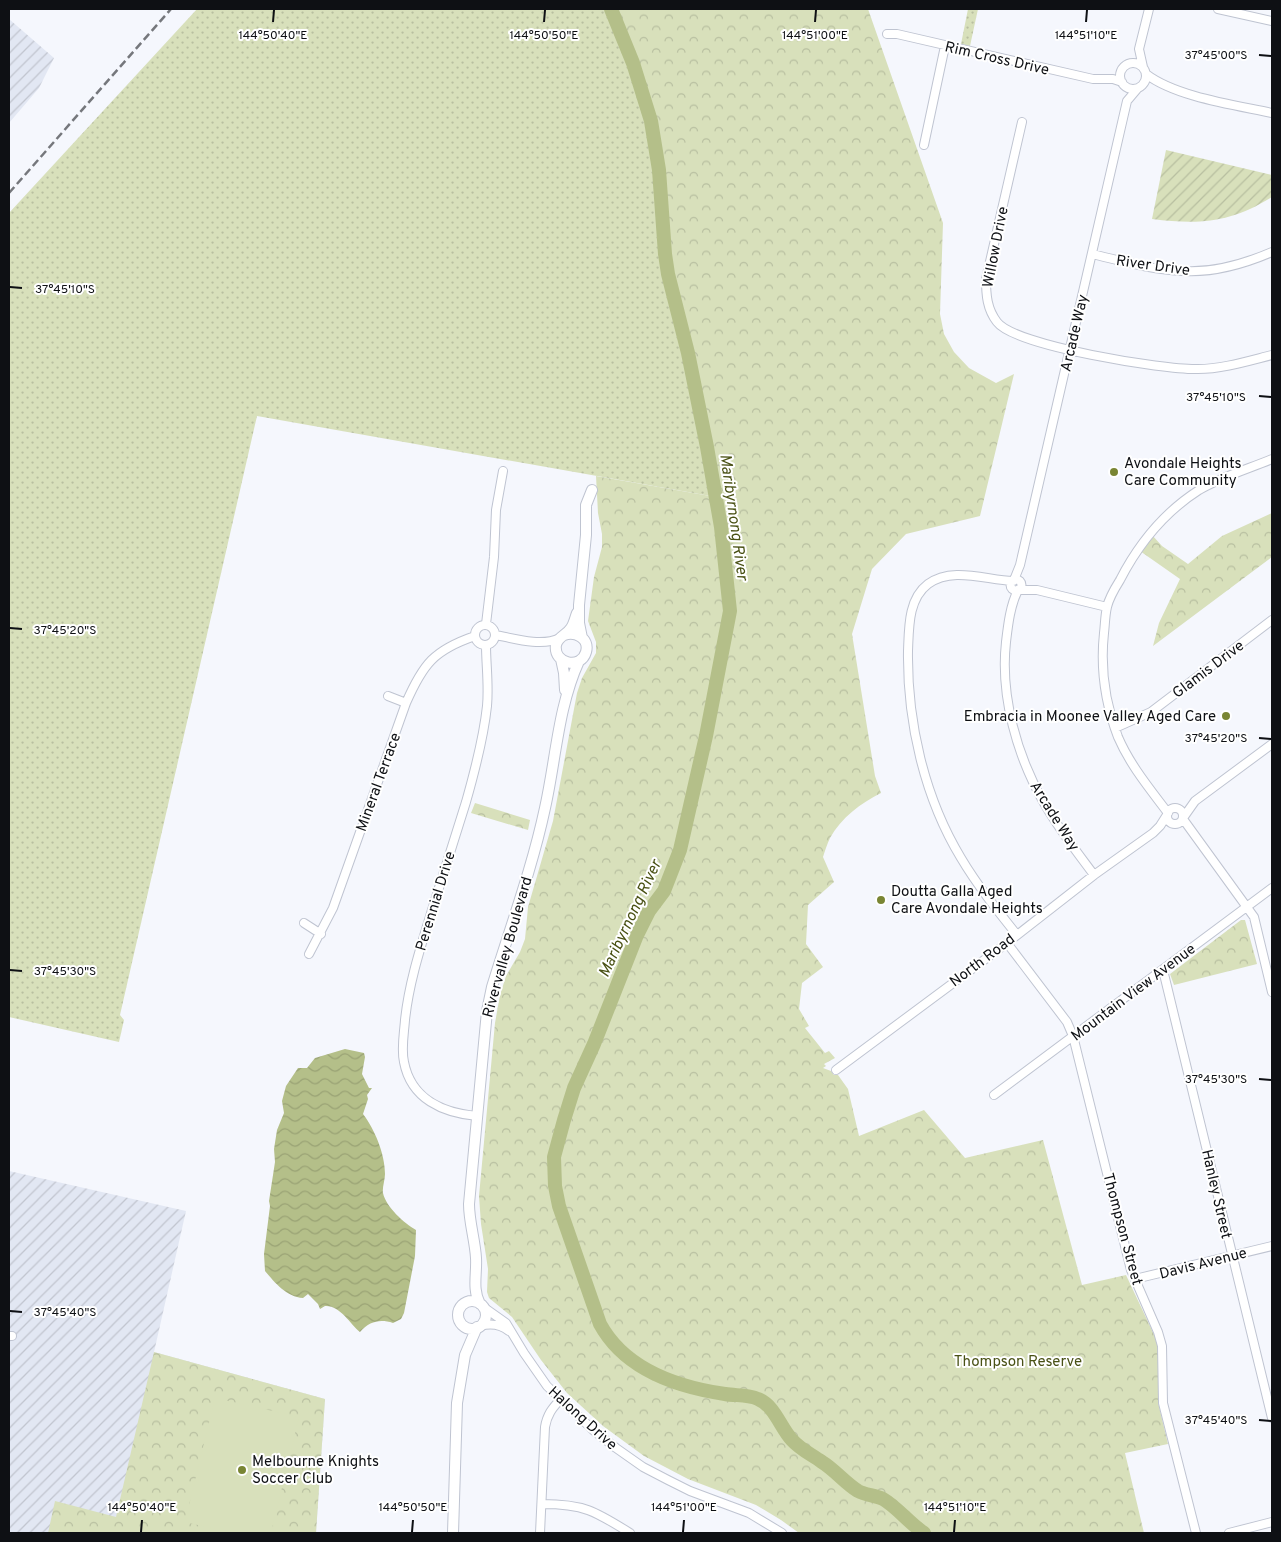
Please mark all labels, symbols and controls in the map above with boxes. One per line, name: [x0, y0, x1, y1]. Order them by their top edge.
text: 144°50'40"E: [239, 28, 307, 44]
text: 144°50'50"E: [510, 28, 578, 44]
text: 144°51'00"E: [782, 28, 848, 44]
text: 144°51'10"E: [1055, 28, 1117, 44]
street label: Rim Cross Drive: [943, 38, 1051, 81]
text: 37°45'00"S: [1184, 48, 1248, 64]
street label: Willow Drive: [979, 205, 1014, 289]
street label: River Drive: [1115, 252, 1191, 281]
text: 37°45'10"S: [35, 282, 95, 298]
street label: Arcade Way: [1057, 293, 1094, 374]
text: 37°45'10"S: [1186, 390, 1246, 406]
water label: Maribyrnong River: [714, 453, 752, 584]
place label: Avondale Heights Care Community: [1124, 455, 1242, 491]
marker: Avondale Heights Care Community: [1108, 466, 1120, 478]
text: 37°45'20"S: [34, 623, 96, 639]
street label: Glamis Drive: [1169, 637, 1249, 703]
place label: Embracia in Moonee Valley Aged Care: [964, 708, 1216, 727]
marker: Embracia in Moonee Valley Aged Care: [1220, 710, 1232, 722]
street label: Mineral Terrace: [353, 731, 406, 835]
text: 37°45'20"S: [1185, 731, 1247, 747]
street label: Arcade Way: [1025, 778, 1083, 855]
street label: Perennial Drive: [412, 849, 461, 954]
water label: Maribyrnong River: [595, 855, 668, 981]
street label: Rivervalley Boulevard: [479, 875, 538, 1020]
place label: Doutta Galla Aged Care Avondale Heights: [891, 883, 1043, 919]
marker: Doutta Galla Aged Care Avondale Heights: [875, 894, 887, 906]
street label: North Road: [946, 930, 1019, 992]
street label: Mountain View Avenue: [1068, 940, 1200, 1046]
text: 37°45'30"S: [34, 964, 96, 980]
text: 37°45'30"S: [1185, 1072, 1247, 1088]
street label: Hanley Street: [1196, 1148, 1235, 1241]
street label: Thompson Street: [1097, 1171, 1146, 1288]
street label: Davis Avenue: [1158, 1244, 1249, 1284]
text: 37°45'40"S: [34, 1305, 96, 1321]
park label: Thompson Reserve: [954, 1353, 1082, 1372]
street label: Halong Drive: [544, 1383, 620, 1455]
text: 37°45'40"S: [1185, 1413, 1247, 1429]
place label: Melbourne Knights Soccer Club: [252, 1453, 379, 1489]
marker: Melbourne Knights Soccer Club: [236, 1464, 248, 1476]
text: 144°50'40"E: [108, 1500, 176, 1516]
text: 144°50'50"E: [379, 1500, 447, 1516]
text: 144°51'00"E: [651, 1500, 717, 1516]
text: 144°51'10"E: [924, 1500, 986, 1516]

